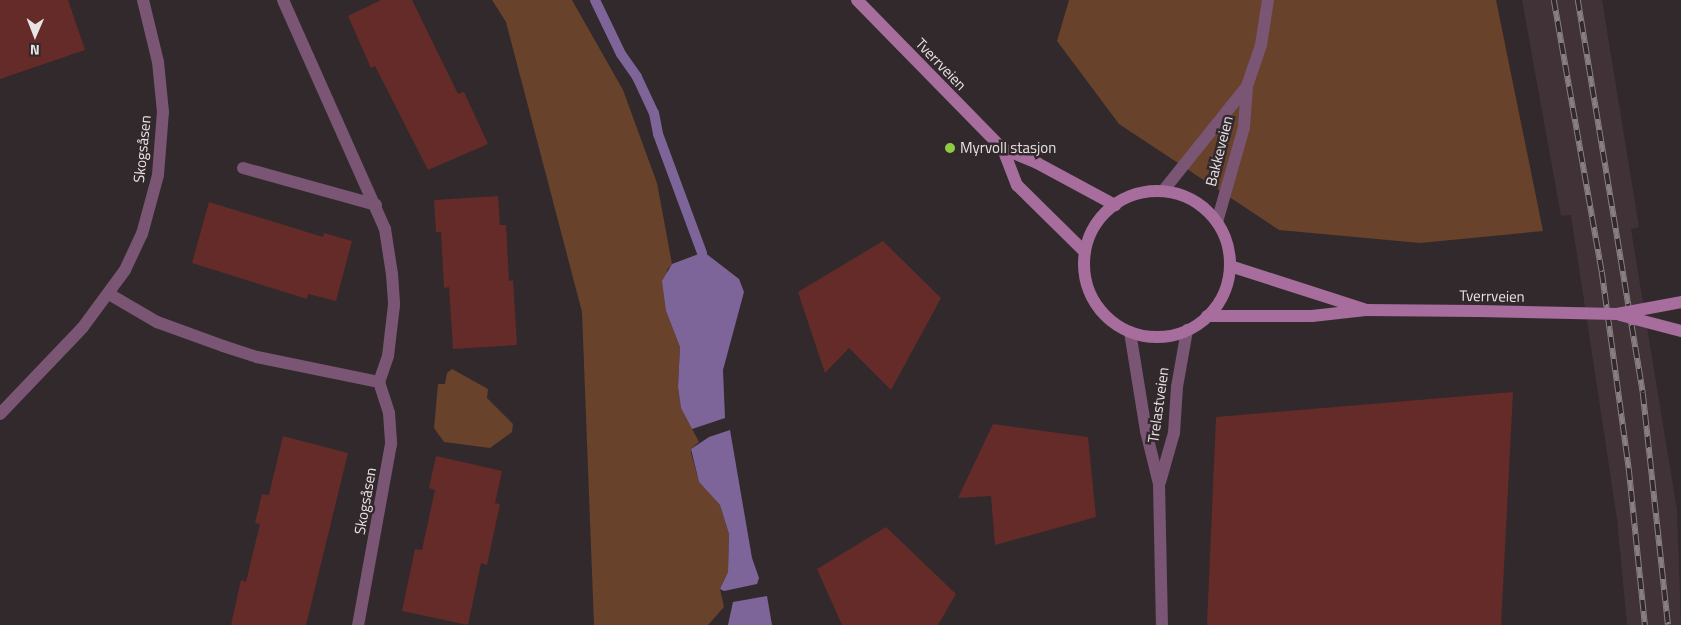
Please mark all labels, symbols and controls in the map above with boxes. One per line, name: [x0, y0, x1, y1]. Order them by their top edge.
north arrow: [10, 10, 60, 60]
street label: Tverrveien: [912, 34, 970, 94]
text: N: [30, 40, 40, 61]
street label: Skogsåsen: [130, 114, 154, 184]
street label: Bakkeveien: [1202, 114, 1236, 188]
place label: Myrvoll stasjon: [960, 139, 1056, 157]
marker: Myrvoll stasjon: [944, 142, 956, 154]
street label: Tverrveien: [1459, 286, 1525, 306]
street label: Trelastveien: [1144, 366, 1172, 444]
street label: Skogsåsen: [350, 466, 380, 536]

